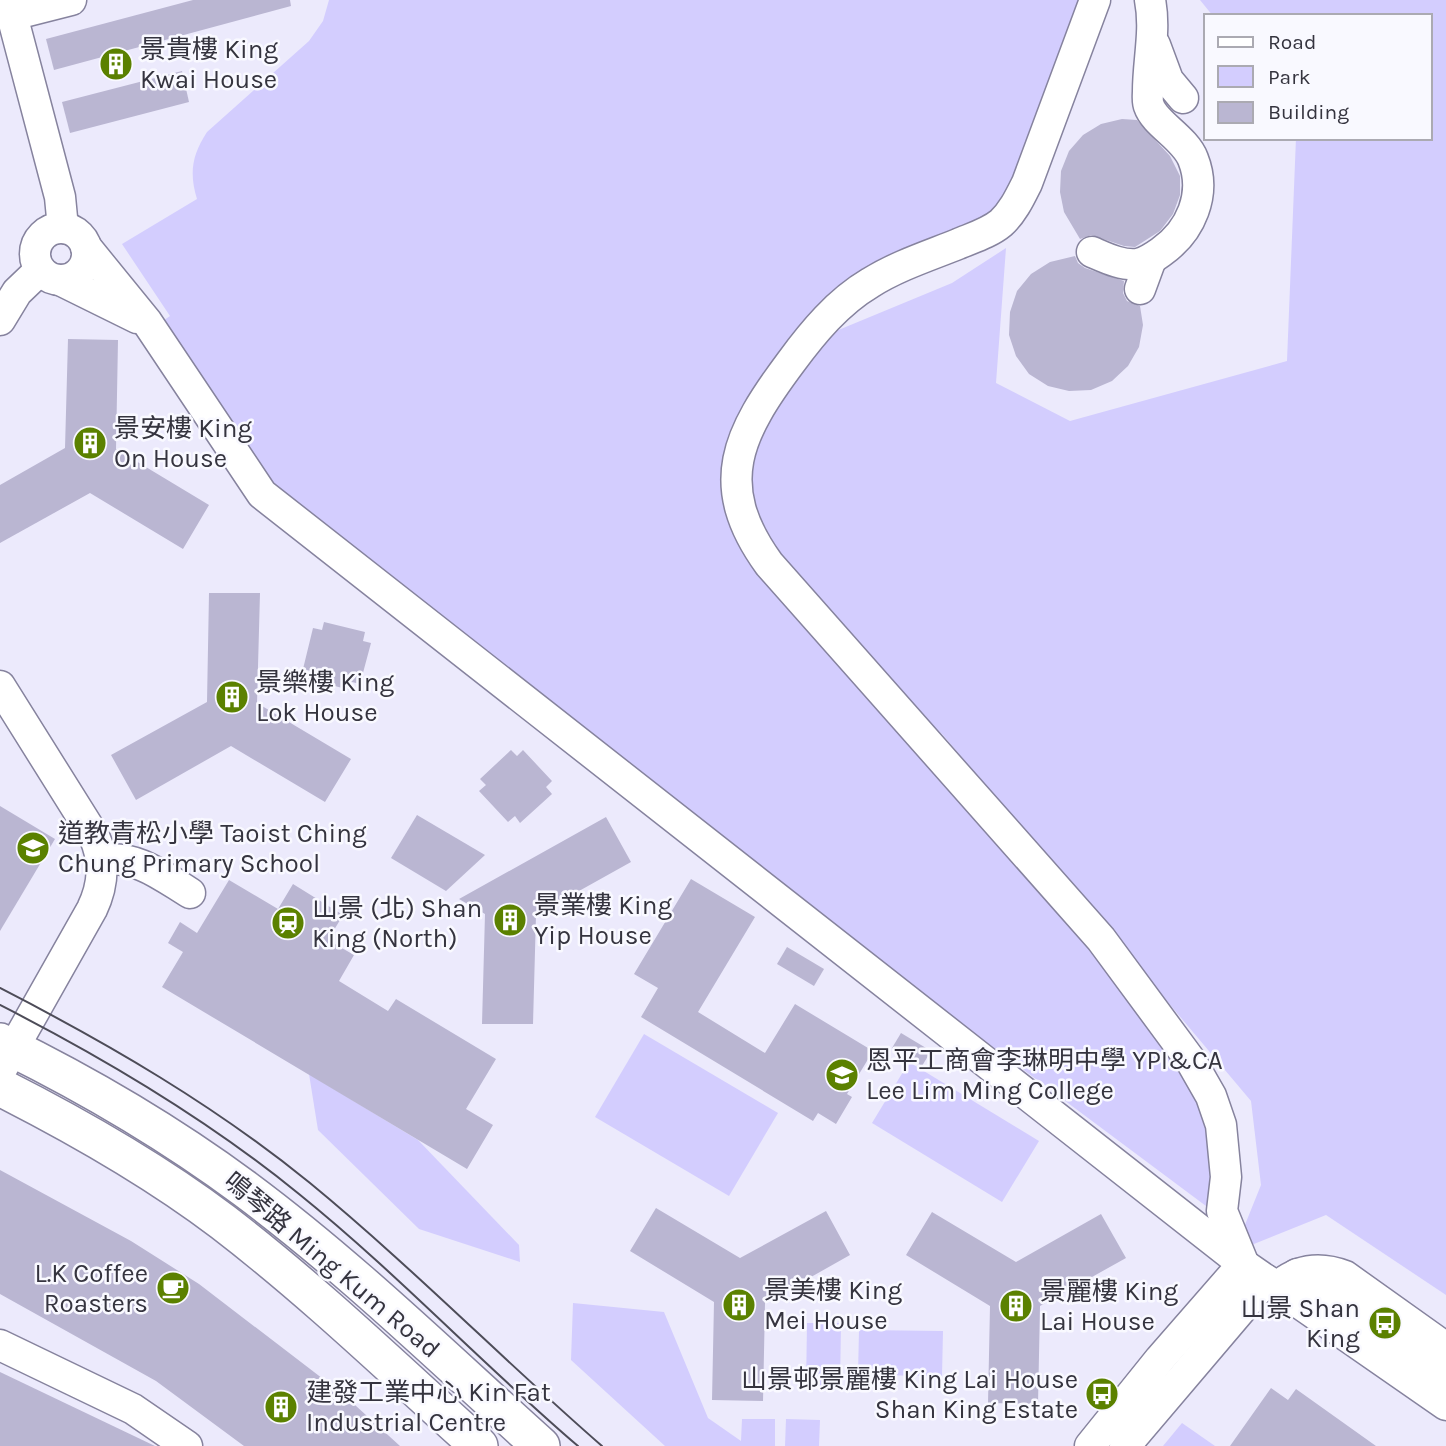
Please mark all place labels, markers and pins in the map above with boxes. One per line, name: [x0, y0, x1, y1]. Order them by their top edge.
place label: 景貴樓 King Kwai House: [140, 34, 278, 95]
building icon: 景貴樓 King Kwai House: [97, 45, 135, 83]
place label: 景安樓 King On House: [114, 413, 252, 474]
building icon: 景安樓 King On House: [71, 424, 109, 462]
place label: 景樂樓 King Lok House: [256, 667, 394, 728]
building icon: 景樂樓 King Lok House: [213, 678, 251, 716]
place label: 道教青松小學 Taoist Ching Chung Primary School: [58, 818, 367, 879]
school or university icon: 道教青松小學 Taoist Ching Chung Primary School: [14, 829, 52, 867]
place label: 景業樓 King Yip House: [534, 890, 672, 951]
place label: 山景 (北) Shan King (North): [312, 893, 482, 954]
building icon: 景業樓 King Yip House: [491, 901, 529, 939]
station icon: 山景 (北) Shan King (North): [269, 904, 307, 942]
place label: 恩平工商會李琳明中學 YPI&CA Lee Lim Ming College: [866, 1045, 1223, 1106]
school or university icon: 恩平工商會李琳明中學 YPI&CA Lee Lim Ming College: [823, 1056, 861, 1094]
place label: L.K Coffee Roasters: [35, 1258, 148, 1319]
cafe icon: L.K Coffee Roasters: [154, 1269, 192, 1307]
place label: 景美樓 King Mei House: [764, 1275, 902, 1336]
place label: 景麗樓 King Lai House: [1040, 1276, 1178, 1337]
building icon: 景美樓 King Mei House: [720, 1286, 758, 1324]
building icon: 景麗樓 King Lai House: [997, 1287, 1035, 1325]
place label: 山景 Shan King: [1240, 1293, 1360, 1354]
bus stop icon: 山景 Shan King: [1366, 1304, 1404, 1342]
place label: 山景邨景麗樓 King Lai House Shan King Estate: [741, 1364, 1078, 1425]
bus stop icon: 山景邨景麗樓 King Lai House Shan King Estate: [1083, 1375, 1121, 1413]
place label: 建發工業中心 Kin Fat Industrial Centre: [306, 1377, 551, 1438]
building icon: 建發工業中心 Kin Fat Industrial Centre: [262, 1388, 300, 1426]

